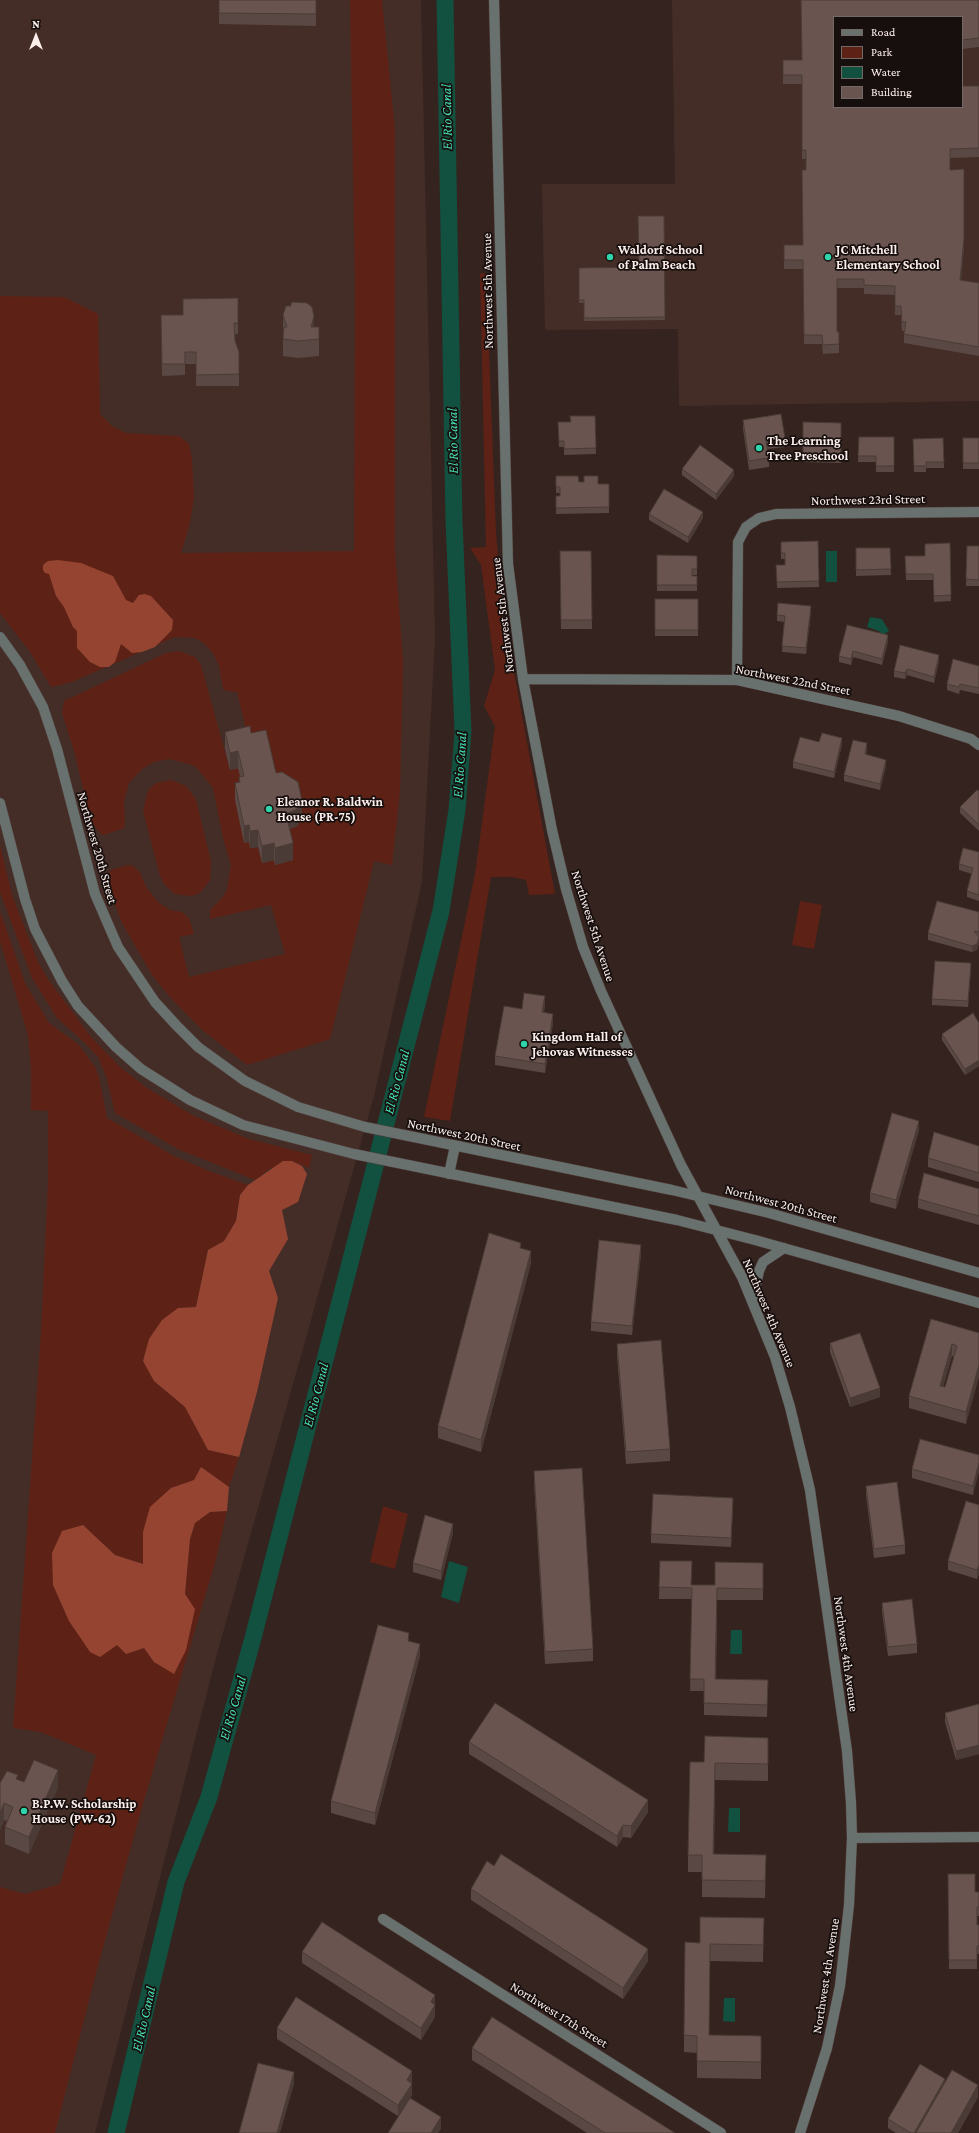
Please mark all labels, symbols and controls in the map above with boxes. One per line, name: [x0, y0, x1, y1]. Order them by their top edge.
north arrow: [16, 16, 56, 56]
legend: [833, 16, 963, 108]
text: N: [32, 18, 40, 30]
text: Road: [871, 25, 895, 39]
text: Park: [871, 45, 892, 59]
text: Water: [871, 65, 900, 79]
water label: El Rio Canal: [438, 84, 456, 150]
text: Building: [871, 85, 912, 99]
street label: Northwest 5th Avenue: [479, 233, 497, 349]
place label: Waldorf School of Palm Beach: [618, 242, 703, 273]
place label: JC Mitchell Elementary School: [836, 242, 940, 273]
marker: Waldorf School of Palm Beach: [605, 252, 615, 262]
marker: JC Mitchell Elementary School: [823, 252, 833, 262]
water label: El Rio Canal: [444, 408, 462, 474]
place label: The Learning Tree Preschool: [767, 433, 848, 464]
marker: The Learning Tree Preschool: [754, 443, 764, 453]
street label: Northwest 23rd Street: [811, 491, 925, 509]
street label: Northwest 5th Avenue: [488, 557, 518, 673]
street label: Northwest 22nd Street: [734, 661, 852, 699]
water label: El Rio Canal: [449, 732, 471, 798]
street label: Northwest 20th Street: [74, 790, 120, 906]
place label: Eleanor R. Baldwin House (PR-75): [277, 794, 383, 825]
marker: Eleanor R. Baldwin House (PR-75): [264, 804, 274, 814]
street label: Northwest 5th Avenue: [568, 868, 618, 984]
place label: Kingdom Hall of Jehovas Witnesses: [532, 1029, 633, 1060]
marker: Kingdom Hall of Jehovas Witnesses: [519, 1039, 529, 1049]
water label: El Rio Canal: [380, 1048, 414, 1116]
street label: Northwest 20th Street: [406, 1115, 522, 1155]
street label: Northwest 20th Street: [723, 1182, 839, 1226]
street label: Northwest 4th Avenue: [739, 1256, 799, 1370]
water label: El Rio Canal: [299, 1361, 333, 1429]
street label: Northwest 4th Avenue: [830, 1595, 862, 1713]
water label: El Rio Canal: [216, 1674, 250, 1742]
place label: B.P.W. Scholarship House (PW-62): [32, 1796, 136, 1827]
marker: B.P.W. Scholarship House (PW-62): [19, 1806, 29, 1816]
street label: Northwest 4th Avenue: [809, 1917, 843, 2035]
street label: Northwest 17th Street: [507, 1979, 611, 2051]
water label: El Rio Canal: [128, 1985, 160, 2053]

